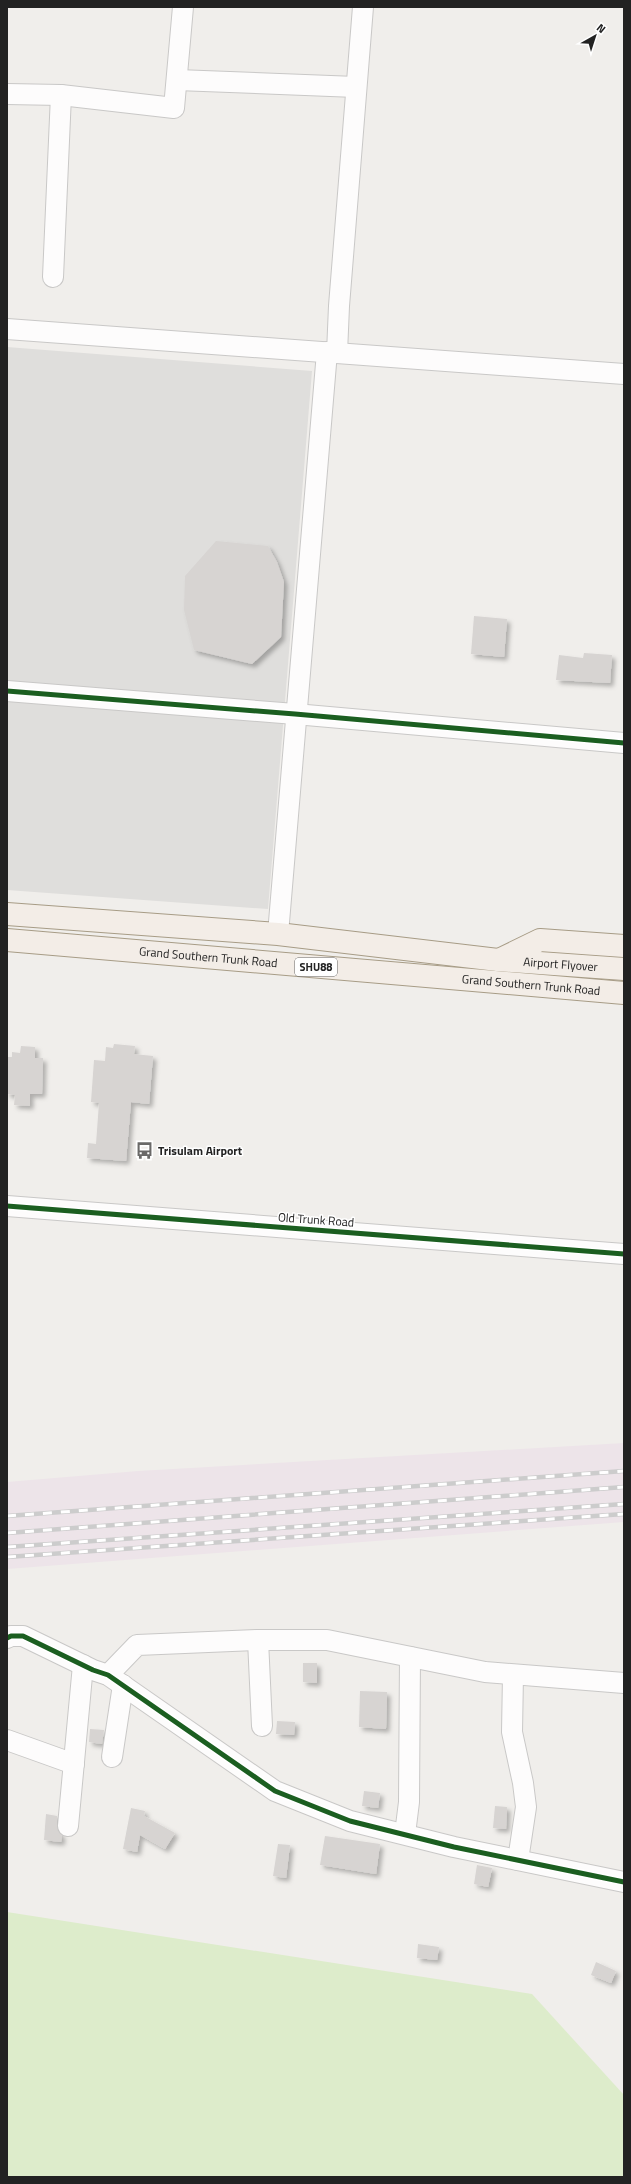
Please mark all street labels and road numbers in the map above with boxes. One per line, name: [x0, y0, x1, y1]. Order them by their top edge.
street label: Grand Southern Trunk Road: [138, 941, 278, 972]
street label: Airport Flyover: [523, 952, 598, 976]
road number: SHU88: [295, 958, 337, 976]
street label: Grand Southern Trunk Road: [461, 969, 601, 1000]
street label: Old Trunk Road: [277, 1207, 355, 1232]

